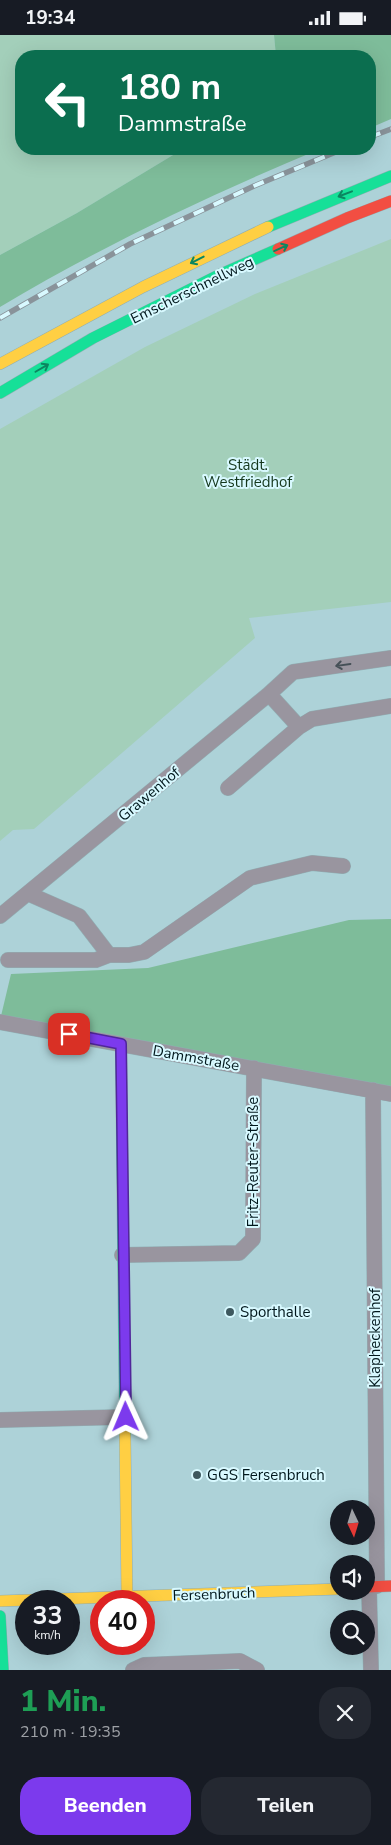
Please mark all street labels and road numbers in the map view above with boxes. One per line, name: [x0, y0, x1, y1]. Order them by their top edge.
street label: Emscherschnellweg: [127, 251, 257, 329]
street label: Grawenhof: [114, 762, 185, 826]
street label: Dammstraße: [151, 1041, 241, 1075]
street label: Fritz-Reuter-Straße: [243, 1097, 263, 1227]
street label: Klapheckenhof: [365, 1287, 385, 1388]
street label: Fersenbruch: [172, 1583, 256, 1605]

